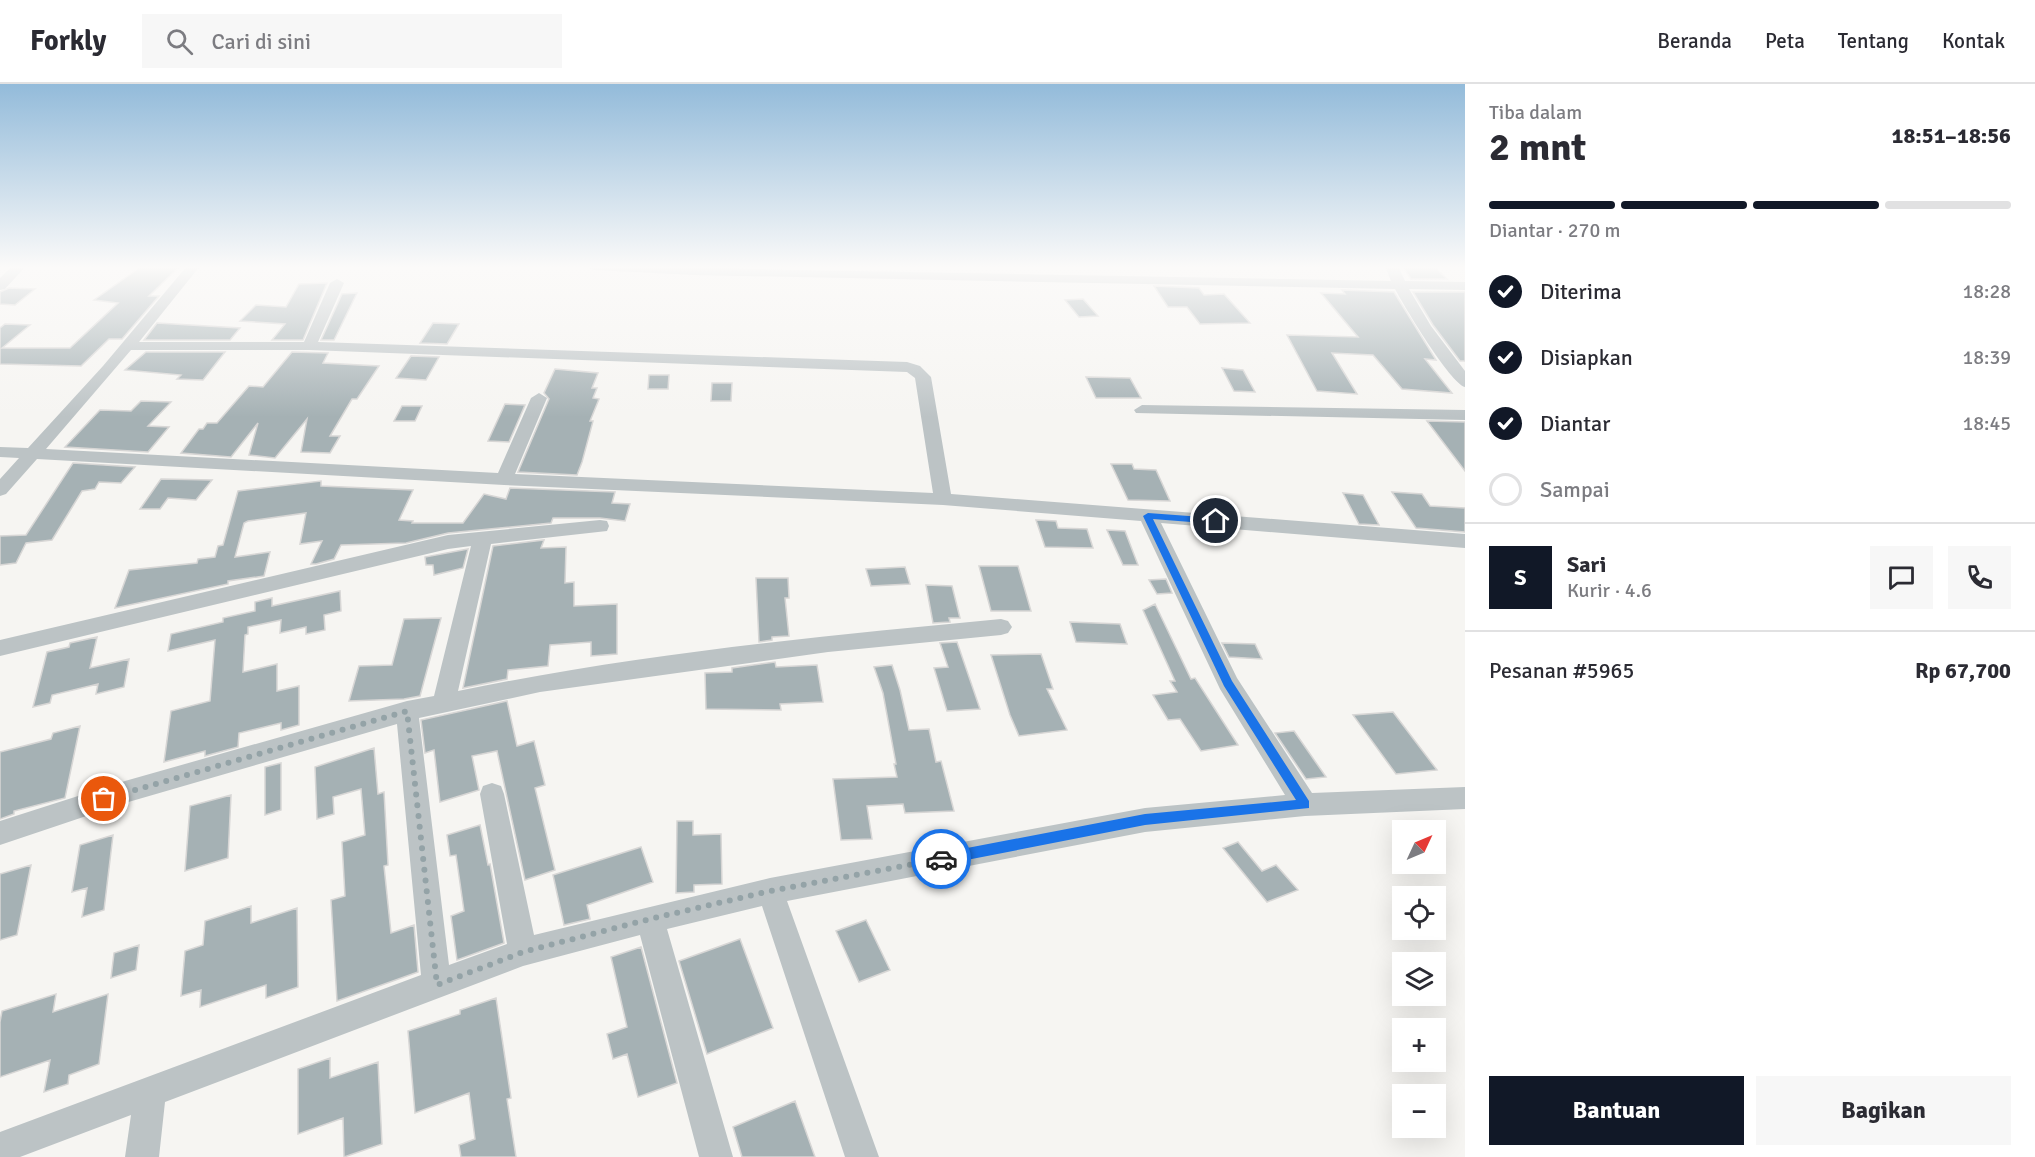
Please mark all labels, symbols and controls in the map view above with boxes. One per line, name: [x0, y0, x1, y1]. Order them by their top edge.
search box: [142, 14, 562, 68]
text: Forkly: [30, 24, 106, 58]
icon: search: [163, 25, 196, 58]
text: Cari di sini: [211, 28, 311, 55]
text: Beranda: [1657, 28, 1732, 54]
text: Peta: [1765, 28, 1805, 54]
text: Tentang: [1838, 28, 1909, 54]
text: Kontak: [1942, 28, 2005, 54]
text: Tiba dalam: [1489, 100, 1582, 125]
text: 18:51–18:56: [1892, 122, 2011, 149]
text: 2 mnt: [1489, 123, 1586, 171]
text: Diantar · 270 m: [1489, 218, 1621, 243]
icon: check: [1489, 275, 1522, 308]
text: Diterima: [1540, 278, 1622, 305]
text: 18:28: [1962, 279, 2011, 304]
icon: check: [1489, 341, 1522, 374]
text: Disiapkan: [1540, 344, 1633, 371]
text: 18:39: [1962, 345, 2011, 370]
icon: check: [1489, 407, 1522, 440]
text: Diantar: [1540, 410, 1610, 437]
text: 18:45: [1962, 411, 2011, 436]
text: Sampai: [1540, 476, 1610, 503]
pin: [1190, 495, 1241, 546]
icon: home: [1199, 504, 1232, 537]
button: chat: [1870, 546, 1933, 609]
button: phone: [1948, 546, 2011, 609]
text: Sari: [1567, 551, 1606, 578]
text: S: [1514, 564, 1527, 591]
text: Kurir · 4.6: [1567, 578, 1652, 603]
text: Pesanan #5965: [1489, 657, 1634, 684]
text: Rp 67,700: [1915, 657, 2011, 684]
pin: [78, 773, 129, 824]
icon: bag: [87, 782, 120, 815]
north arrow: [1392, 820, 1446, 874]
map controls: [1392, 820, 1446, 1138]
courier: [911, 829, 971, 889]
icon: car: [925, 843, 958, 876]
button: locate: [1392, 886, 1446, 940]
button: layers: [1392, 952, 1446, 1006]
button: +: [1392, 1018, 1446, 1072]
button: Bantuan: [1489, 1076, 1744, 1145]
button: Bagikan: [1756, 1076, 2011, 1145]
button: −: [1392, 1084, 1446, 1138]

